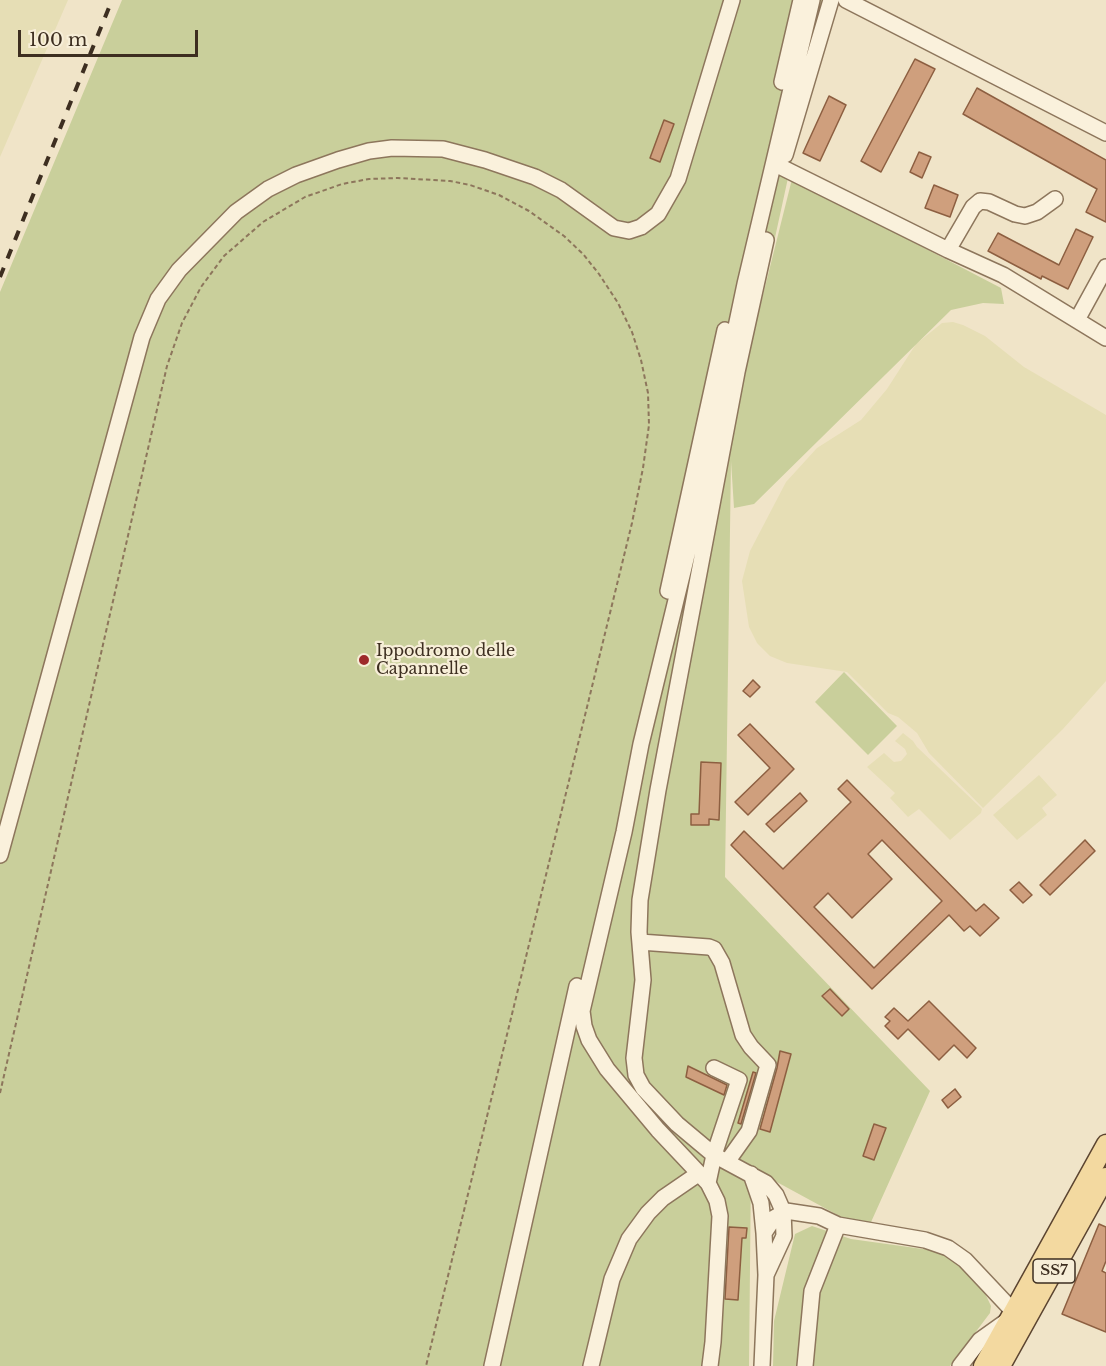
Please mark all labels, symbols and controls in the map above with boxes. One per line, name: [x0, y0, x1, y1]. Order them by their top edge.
scale bar: [21, 18, 201, 56]
text: 100 m: [29, 29, 87, 51]
place label: Ippodromo delle Capannelle: [376, 641, 515, 679]
marker: Ippodromo delle Capannelle: [357, 653, 371, 667]
road number: SS7: [1033, 1259, 1075, 1283]

